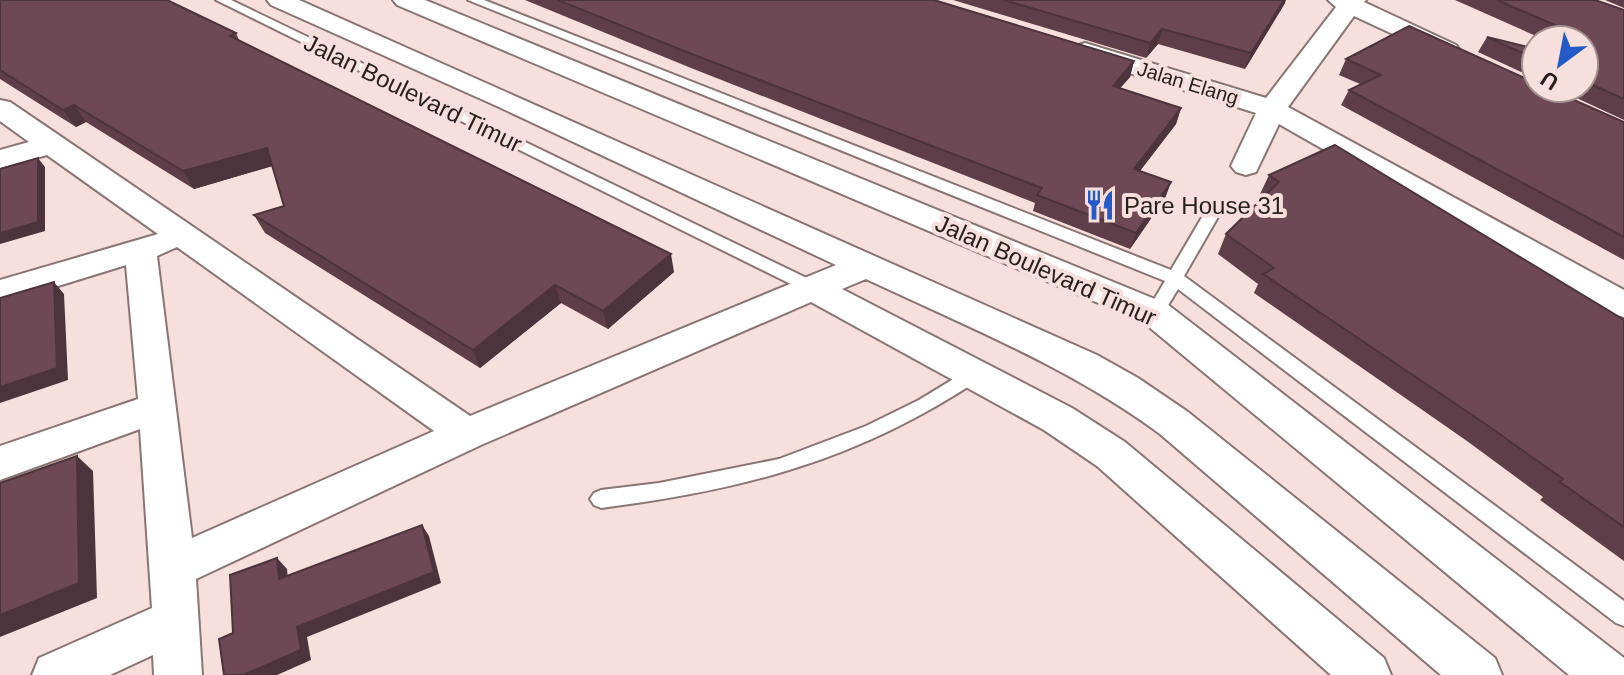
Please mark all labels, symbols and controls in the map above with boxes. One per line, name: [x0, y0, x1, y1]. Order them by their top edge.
north arrow: [1520, 24, 1600, 104]
street label: Jalan Boulevard Timur: [300, 29, 526, 157]
street label: Jalan Elang: [1135, 57, 1241, 109]
text: U: [1536, 66, 1563, 95]
restaurant icon: Pare House 31: [1083, 188, 1117, 222]
place label: Pare House 31: [1124, 192, 1284, 219]
street label: Jalan Boulevard Timur: [931, 209, 1161, 331]

